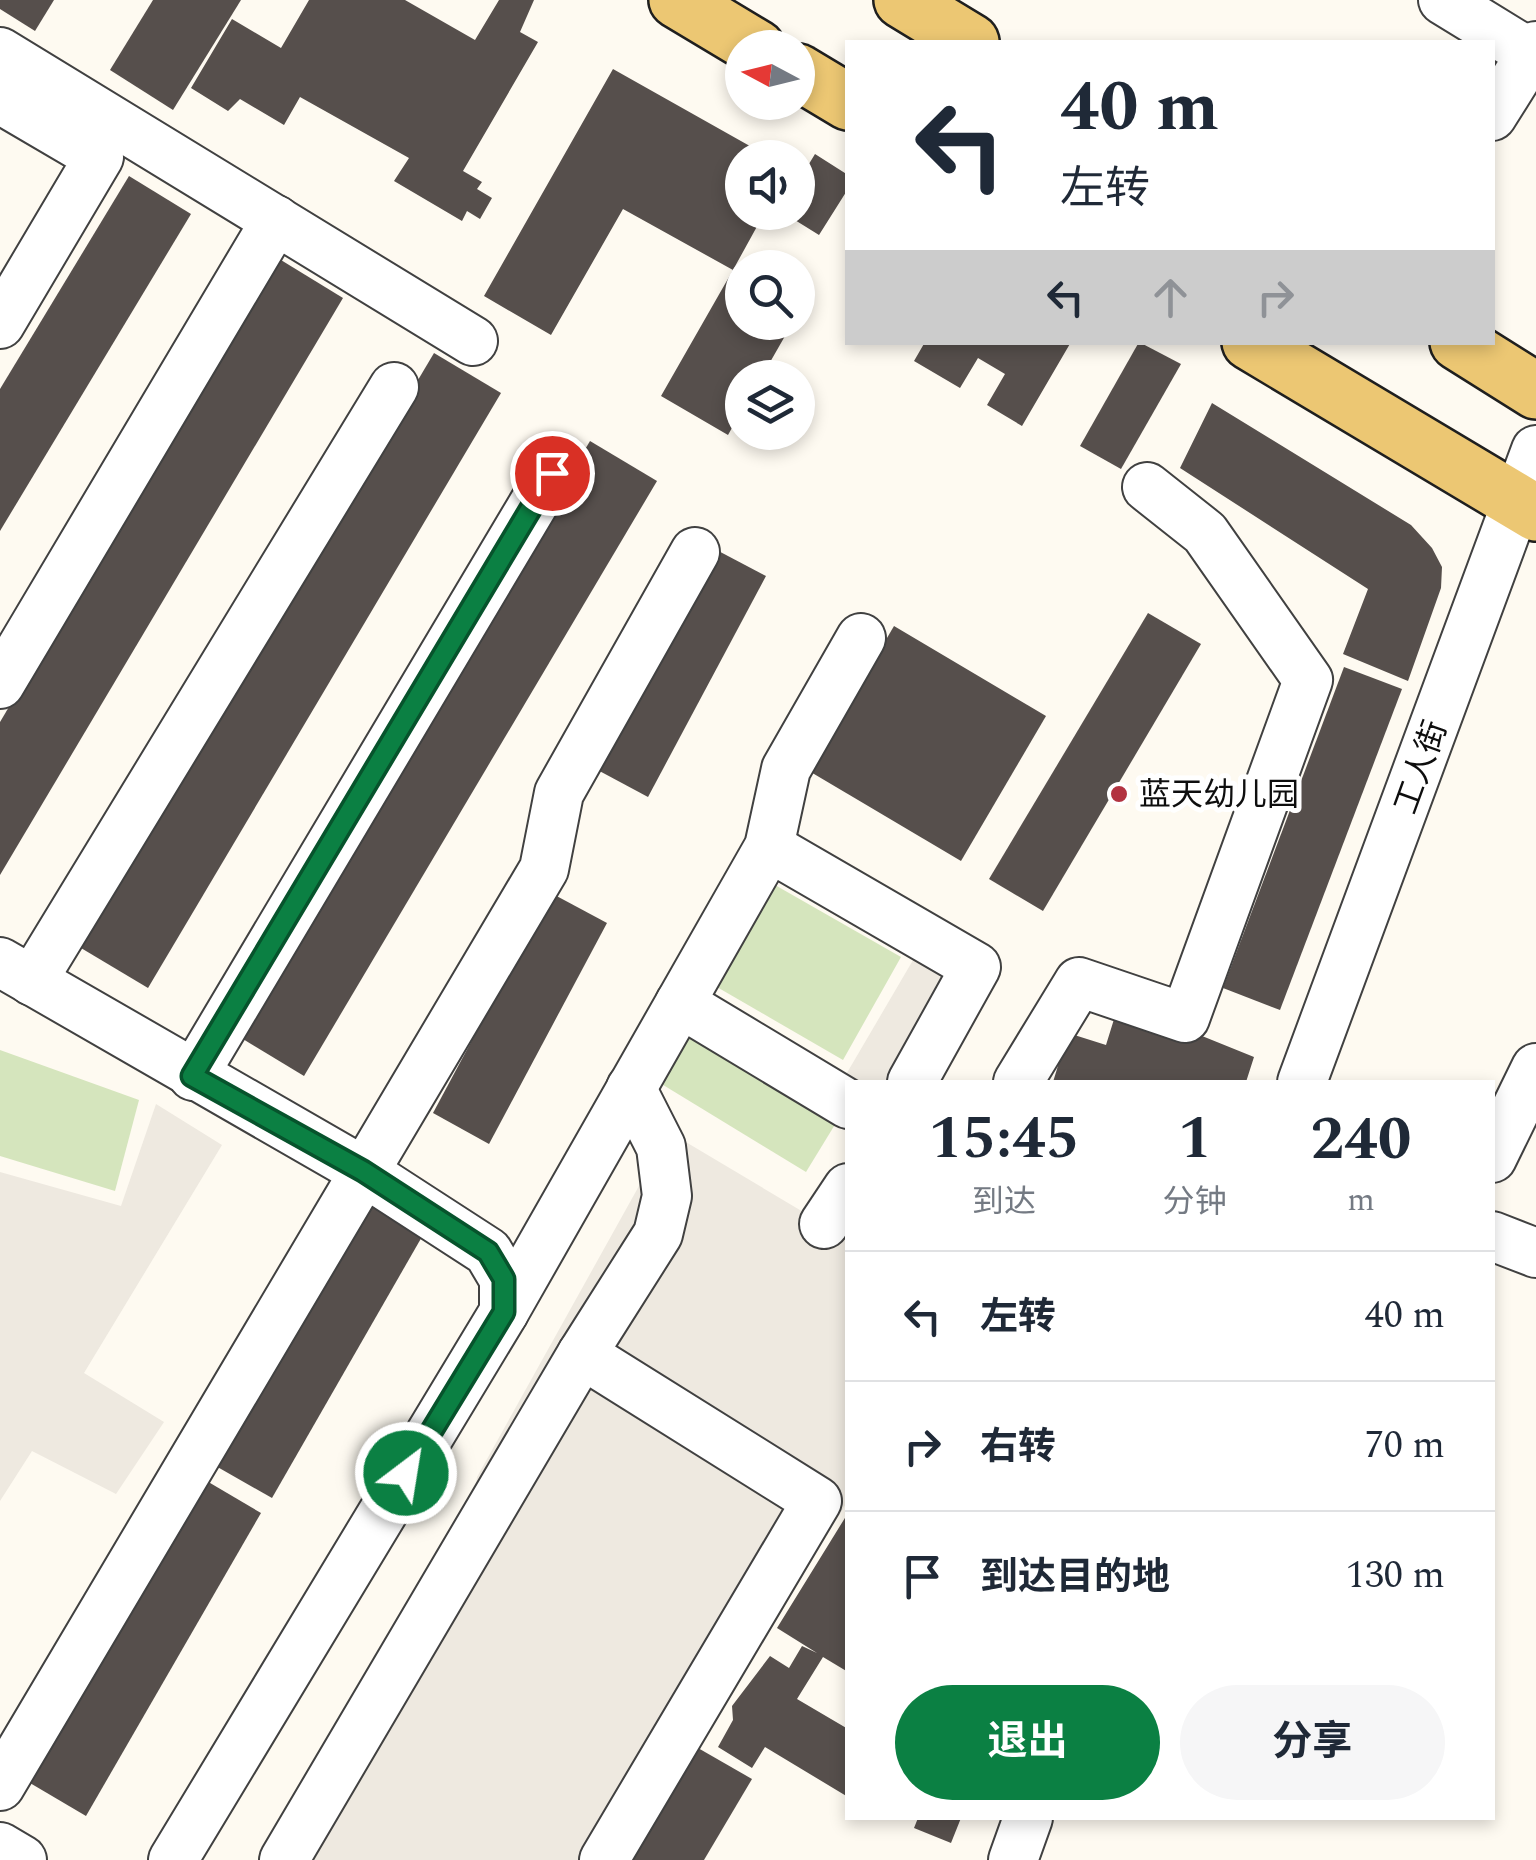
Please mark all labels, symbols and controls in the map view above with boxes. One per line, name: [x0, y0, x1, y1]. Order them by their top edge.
north arrow: [725, 30, 815, 120]
map controls: [725, 30, 815, 450]
text: 40 m: [1060, 55, 1219, 161]
icon: left: [895, 80, 1025, 210]
button: sound: [725, 140, 815, 230]
text: 左转: [1060, 155, 1150, 224]
button: search: [725, 250, 815, 340]
icon: left: [1038, 270, 1093, 325]
icon: ahead: [1143, 270, 1198, 325]
icon: right: [1248, 270, 1303, 325]
button: layers: [725, 360, 815, 450]
pin: [510, 431, 595, 516]
icon: arrive: [525, 446, 580, 501]
street label: 工人街: [1382, 714, 1461, 821]
place label: 蓝天幼儿园: [1139, 771, 1299, 820]
marker: 蓝天幼儿园: [1108, 783, 1130, 805]
text: 15:45: [929, 1093, 1079, 1185]
text: 1: [1178, 1093, 1212, 1185]
text: 240: [1310, 1094, 1411, 1186]
text: m: [1347, 1176, 1375, 1225]
text: 到达: [972, 1178, 1036, 1227]
text: 分钟: [1163, 1178, 1227, 1227]
text: 40 m: [1365, 1287, 1445, 1345]
icon: left: [895, 1289, 950, 1344]
text: 左转: [980, 1289, 1056, 1347]
text: 70 m: [1365, 1417, 1445, 1475]
icon: right: [895, 1419, 950, 1474]
text: 右转: [980, 1419, 1056, 1477]
position arrow: [354, 1421, 458, 1525]
text: 130 m: [1346, 1547, 1445, 1605]
icon: arrive: [895, 1549, 950, 1604]
text: 到达目的地: [980, 1549, 1170, 1607]
button: 退出: [895, 1685, 1160, 1800]
button: 分享: [1180, 1685, 1445, 1800]

